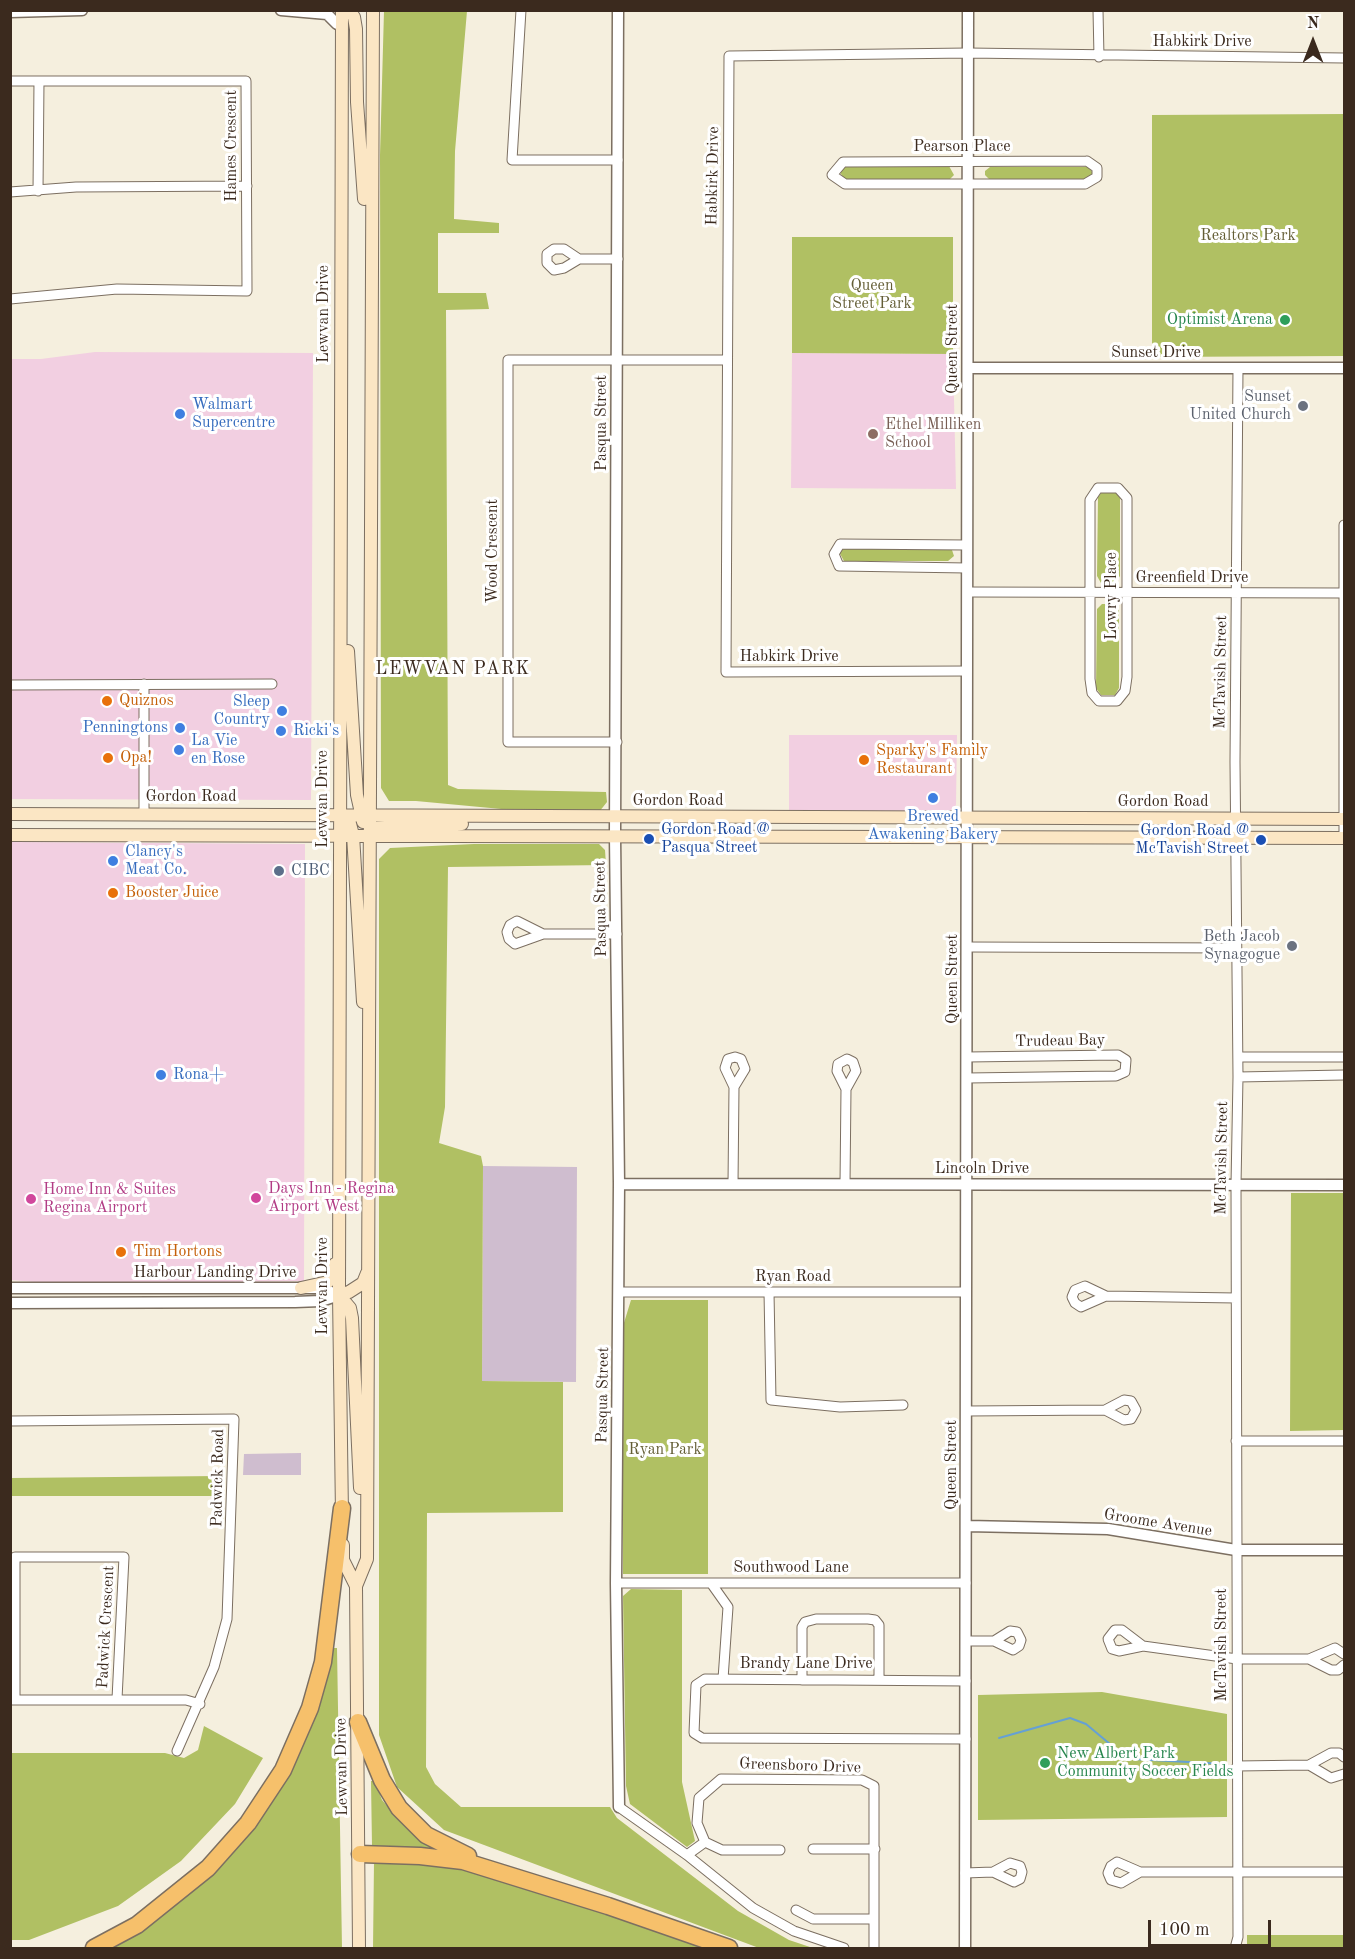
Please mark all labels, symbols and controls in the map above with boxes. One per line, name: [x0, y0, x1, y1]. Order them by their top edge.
north arrow: [1283, 12, 1343, 72]
text: N: [1307, 16, 1319, 32]
street label: Habkirk Drive: [1152, 32, 1252, 52]
street label: Hames Crescent: [222, 90, 242, 202]
street label: Habkirk Drive: [703, 126, 723, 226]
street label: Pearson Place: [913, 137, 1011, 157]
park label: Realtors Park: [1200, 226, 1296, 246]
street label: Lewvan Drive: [314, 265, 334, 363]
park label: Queen Street Park: [832, 276, 912, 314]
street label: Queen Street: [943, 304, 963, 394]
place label: Optimist Arena: [1167, 310, 1273, 330]
marker: Optimist Arena: [1278, 313, 1292, 327]
street label: Sunset Drive: [1111, 343, 1201, 363]
street label: Pasqua Street: [592, 375, 612, 471]
place label: Sunset United Church: [1190, 387, 1291, 425]
place label: Walmart Supercentre: [192, 395, 275, 433]
marker: Sunset United Church: [1296, 399, 1310, 413]
marker: Walmart Supercentre: [173, 407, 187, 421]
place label: Ethel Milliken School: [885, 415, 982, 453]
marker: Ethel Milliken School: [866, 427, 880, 441]
street label: Wood Crescent: [483, 499, 503, 603]
street label: Lowry Place: [1102, 552, 1122, 640]
street label: Greenfield Drive: [1136, 568, 1248, 588]
street label: McTavish Street: [1210, 615, 1232, 729]
street label: Habkirk Drive: [739, 647, 839, 667]
district label: LEWVAN PARK: [375, 658, 531, 680]
place label: Quiznos: [119, 691, 174, 711]
place label: Sleep Country: [214, 692, 270, 730]
marker: Quiznos: [100, 694, 114, 708]
marker: Sleep Country: [275, 704, 289, 718]
place label: Penningtons: [83, 718, 168, 738]
marker: Penningtons: [173, 721, 187, 735]
place label: Ricki's: [293, 721, 339, 741]
marker: Ricki's: [274, 724, 288, 738]
place label: La Vie en Rose: [191, 731, 245, 769]
place label: Sparky's Family Restaurant: [876, 741, 988, 779]
marker: La Vie en Rose: [172, 743, 186, 757]
place label: Opa!: [120, 748, 152, 768]
street label: Lewvan Drive: [313, 750, 333, 848]
marker: Opa!: [101, 751, 115, 765]
marker: Sparky's Family Restaurant: [857, 753, 871, 767]
street label: Gordon Road: [145, 787, 237, 807]
street label: Gordon Road: [632, 791, 724, 811]
marker: Brewed Awakening Bakery: [926, 791, 940, 805]
street label: Gordon Road: [1117, 792, 1209, 812]
place label: Brewed Awakening Bakery: [867, 807, 999, 845]
place label: Gordon Road @ Pasqua Street: [661, 820, 770, 858]
place label: Gordon Road @ McTavish Street: [1135, 821, 1249, 859]
marker: Gordon Road @ Pasqua Street: [642, 832, 656, 846]
marker: Gordon Road @ McTavish Street: [1254, 833, 1268, 847]
place label: Clancy's Meat Co.: [125, 842, 187, 880]
marker: Clancy's Meat Co.: [106, 854, 120, 868]
place label: CIBC: [291, 861, 330, 881]
street label: Pasqua Street: [591, 861, 611, 957]
marker: CIBC: [272, 864, 286, 878]
place label: Booster Juice: [125, 883, 219, 903]
marker: Booster Juice: [106, 886, 120, 900]
place label: Beth Jacob Synagogue: [1203, 927, 1280, 965]
street label: Queen Street: [943, 934, 963, 1024]
marker: Beth Jacob Synagogue: [1285, 939, 1299, 953]
street label: Trudeau Bay: [1015, 1031, 1105, 1051]
place label: Rona+: [173, 1065, 224, 1085]
marker: Rona+: [154, 1068, 168, 1082]
street label: McTavish Street: [1211, 1101, 1233, 1215]
street label: Lincoln Drive: [935, 1159, 1029, 1179]
place label: Days Inn - Regina Airport West: [268, 1179, 395, 1217]
place label: Home Inn & Suites Regina Airport: [43, 1180, 176, 1218]
marker: Days Inn - Regina Airport West: [249, 1191, 263, 1205]
marker: Home Inn & Suites Regina Airport: [24, 1192, 38, 1206]
street label: Lewvan Drive: [313, 1237, 333, 1335]
place label: Tim Hortons: [133, 1242, 222, 1262]
marker: Tim Hortons: [114, 1245, 128, 1259]
street label: Harbour Landing Drive: [134, 1263, 296, 1283]
street label: Ryan Road: [755, 1267, 831, 1287]
street label: Pasqua Street: [593, 1347, 613, 1443]
street label: Queen Street: [942, 1420, 962, 1510]
street label: Padwick Road: [208, 1429, 228, 1527]
park label: Ryan Park: [628, 1440, 702, 1460]
street label: Groome Avenue: [1103, 1505, 1213, 1541]
street label: Southwood Lane: [733, 1558, 849, 1578]
street label: Padwick Crescent: [93, 1565, 119, 1689]
street label: McTavish Street: [1212, 1588, 1232, 1702]
street label: Brandy Lane Drive: [740, 1654, 872, 1674]
street label: Lewvan Drive: [332, 1718, 352, 1816]
place label: New Albert Park Community Soccer Fields: [1057, 1744, 1233, 1782]
street label: Greensboro Drive: [739, 1754, 861, 1778]
marker: New Albert Park Community Soccer Fields: [1038, 1756, 1052, 1770]
scale bar: [1151, 1908, 1274, 1946]
text: 100 m: [1159, 1921, 1210, 1939]

